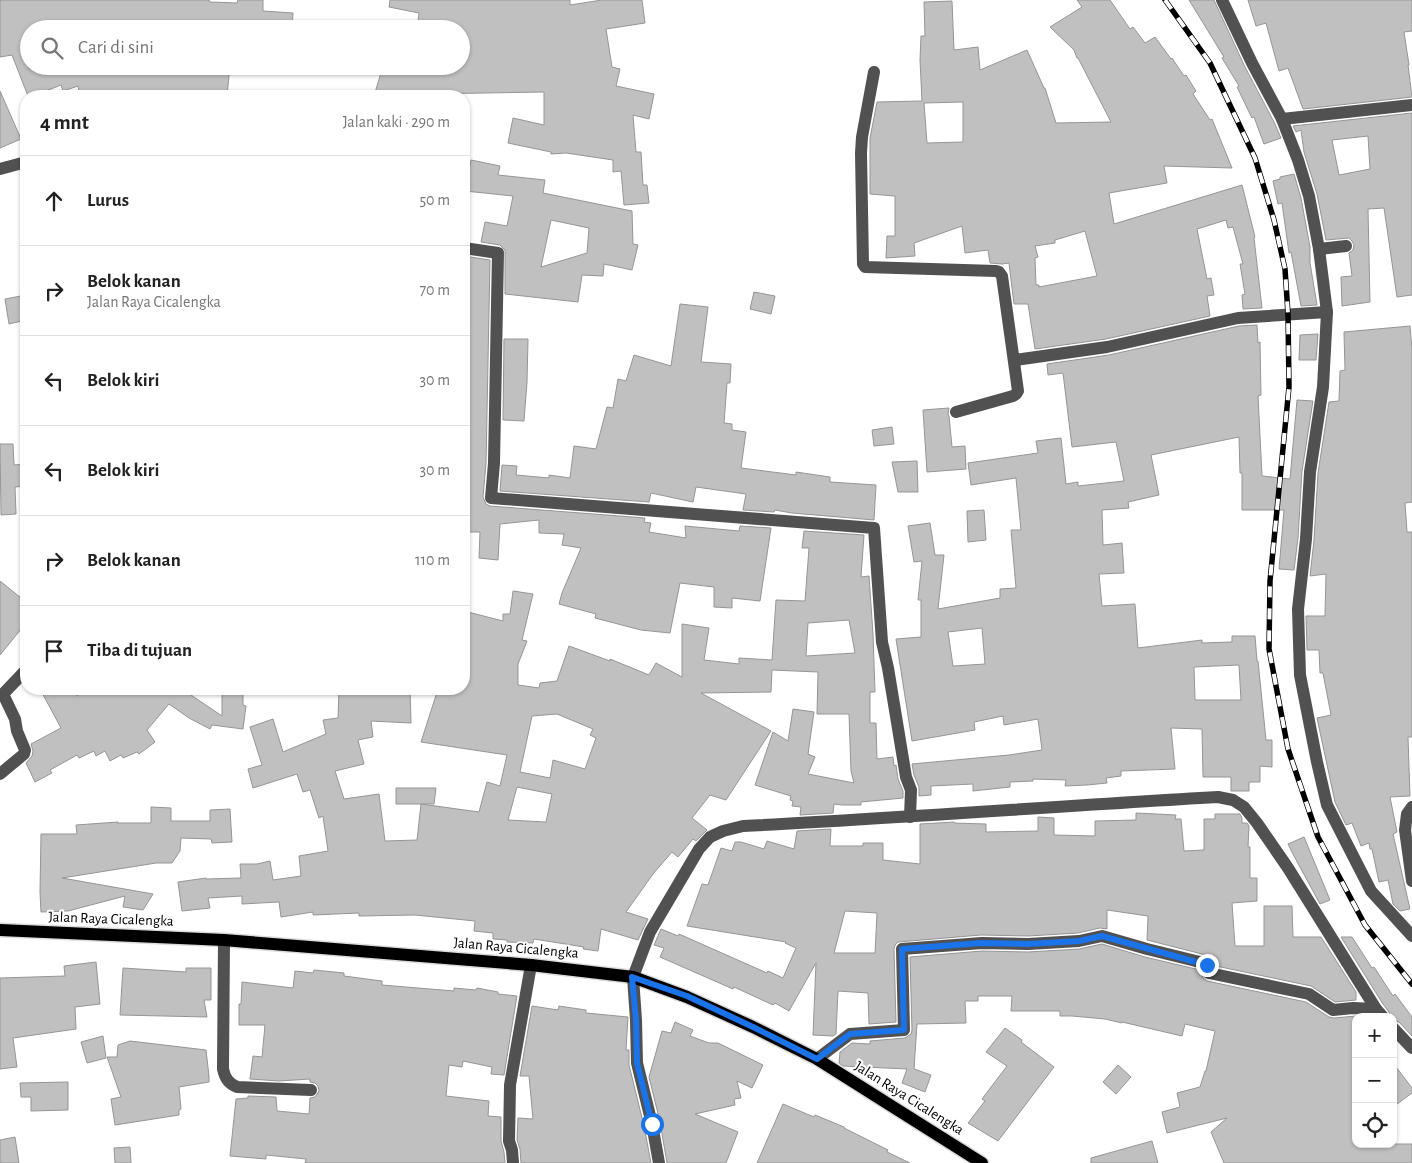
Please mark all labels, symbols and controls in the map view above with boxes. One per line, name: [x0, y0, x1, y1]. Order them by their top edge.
search box: [20, 20, 470, 75]
icon: search: [38, 34, 66, 62]
text: Cari di sini: [78, 38, 154, 57]
text: 4 mnt: [40, 112, 89, 133]
text: Jalan kaki · 290 m: [343, 114, 450, 130]
icon: ahead: [40, 187, 68, 215]
text: Lurus: [87, 191, 129, 210]
text: 50 m: [419, 192, 450, 208]
text: Belok kanan: [87, 272, 181, 291]
icon: right: [40, 277, 68, 305]
text: 70 m: [419, 282, 450, 298]
text: Jalan Raya Cicalengka: [87, 294, 221, 310]
icon: left: [40, 367, 68, 395]
text: Belok kiri: [87, 371, 159, 390]
text: 30 m: [420, 372, 450, 388]
icon: left: [40, 457, 68, 485]
text: Belok kiri: [87, 461, 159, 480]
text: 30 m: [420, 462, 450, 478]
icon: right: [40, 547, 68, 575]
text: Belok kanan: [87, 551, 181, 570]
text: 110 m: [415, 552, 450, 568]
icon: arrive: [40, 637, 68, 665]
text: Tiba di tujuan: [87, 641, 192, 660]
street label: Jalan Raya Cicalengka: [48, 909, 174, 929]
street label: Jalan Raya Cicalengka: [453, 935, 579, 961]
route end: [1196, 954, 1219, 977]
map controls: [1352, 1013, 1397, 1148]
button: +: [1352, 1013, 1397, 1058]
street label: Jalan Raya Cicalengka: [852, 1058, 966, 1138]
button: −: [1352, 1058, 1397, 1103]
button: locate: [1352, 1103, 1397, 1148]
route start: [641, 1113, 664, 1136]

